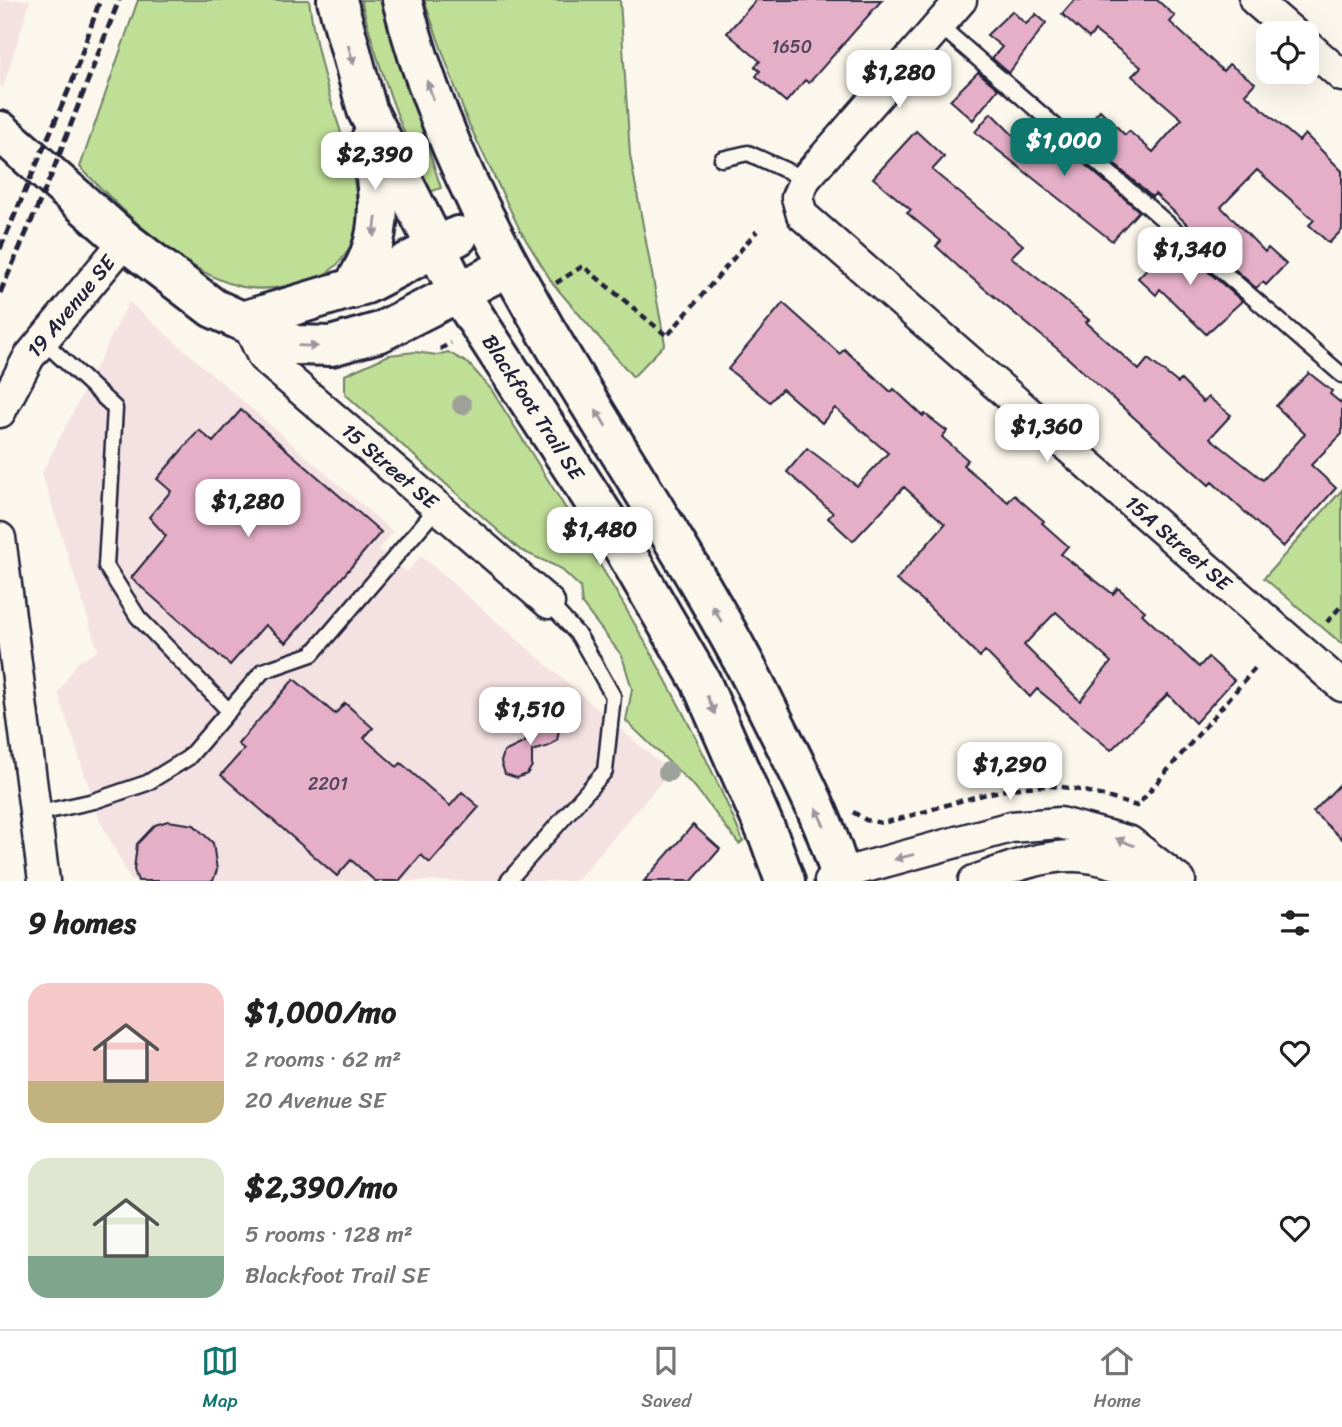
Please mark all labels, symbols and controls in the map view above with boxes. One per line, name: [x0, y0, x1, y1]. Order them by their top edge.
map controls: [1256, 21, 1319, 84]
button: locate: [1256, 21, 1319, 84]
house number: 1650: [772, 31, 812, 63]
one-way arrow: [347, 45, 357, 66]
pin: $1,280: [842, 50, 956, 110]
text: $1,280: [862, 52, 936, 93]
one-way arrow: [424, 79, 435, 100]
pin: $1,000: [1007, 118, 1121, 178]
text: $1,000: [1026, 120, 1102, 161]
pin: $2,390: [318, 132, 432, 192]
text: $2,390: [337, 134, 413, 175]
one-way arrow: [370, 216, 381, 238]
pin: $1,340: [1133, 228, 1247, 287]
text: $1,340: [1153, 229, 1227, 270]
street label: 19 Avenue SE: [17, 245, 126, 366]
street label: Blackfoot Trail SE: [471, 326, 596, 489]
one-way arrow: [298, 340, 320, 351]
pin: $1,360: [990, 405, 1104, 464]
text: $1,360: [1011, 406, 1083, 447]
one-way arrow: [595, 408, 608, 427]
street label: 15 Street SE: [332, 413, 448, 520]
pin: $1,280: [191, 480, 305, 539]
text: $1,280: [211, 481, 285, 522]
street label: 15A Street SE: [1116, 485, 1242, 602]
pin: $1,480: [543, 508, 657, 567]
text: $1,480: [563, 509, 637, 550]
one-way arrow: [711, 604, 724, 623]
pin: $1,510: [473, 688, 587, 747]
text: $1,510: [495, 689, 565, 730]
one-way arrow: [706, 694, 717, 715]
pin: $1,290: [953, 742, 1067, 802]
text: $1,290: [973, 744, 1047, 785]
house number: 2201: [308, 768, 348, 800]
one-way arrow: [814, 806, 825, 827]
one-way arrow: [1114, 837, 1135, 848]
one-way arrow: [893, 852, 914, 862]
text: 9 homes: [28, 896, 136, 950]
icon: filters: [1276, 904, 1314, 942]
text: $1,000/mo: [245, 985, 396, 1039]
icon: home: [84, 1011, 168, 1095]
icon: heart: [1276, 1034, 1314, 1072]
text: 2 rooms · 62 m²: [245, 1039, 401, 1080]
text: 20 Avenue SE: [245, 1080, 385, 1121]
text: $2,390/mo: [245, 1160, 398, 1214]
icon: home: [84, 1186, 168, 1270]
icon: heart: [1276, 1209, 1314, 1247]
text: 5 rooms · 128 m²: [245, 1214, 413, 1255]
text: Blackfoot Trail SE: [245, 1255, 429, 1296]
tab: Map: [201, 1342, 239, 1417]
tab: Saved: [641, 1342, 691, 1417]
tab: Home: [1093, 1342, 1141, 1417]

